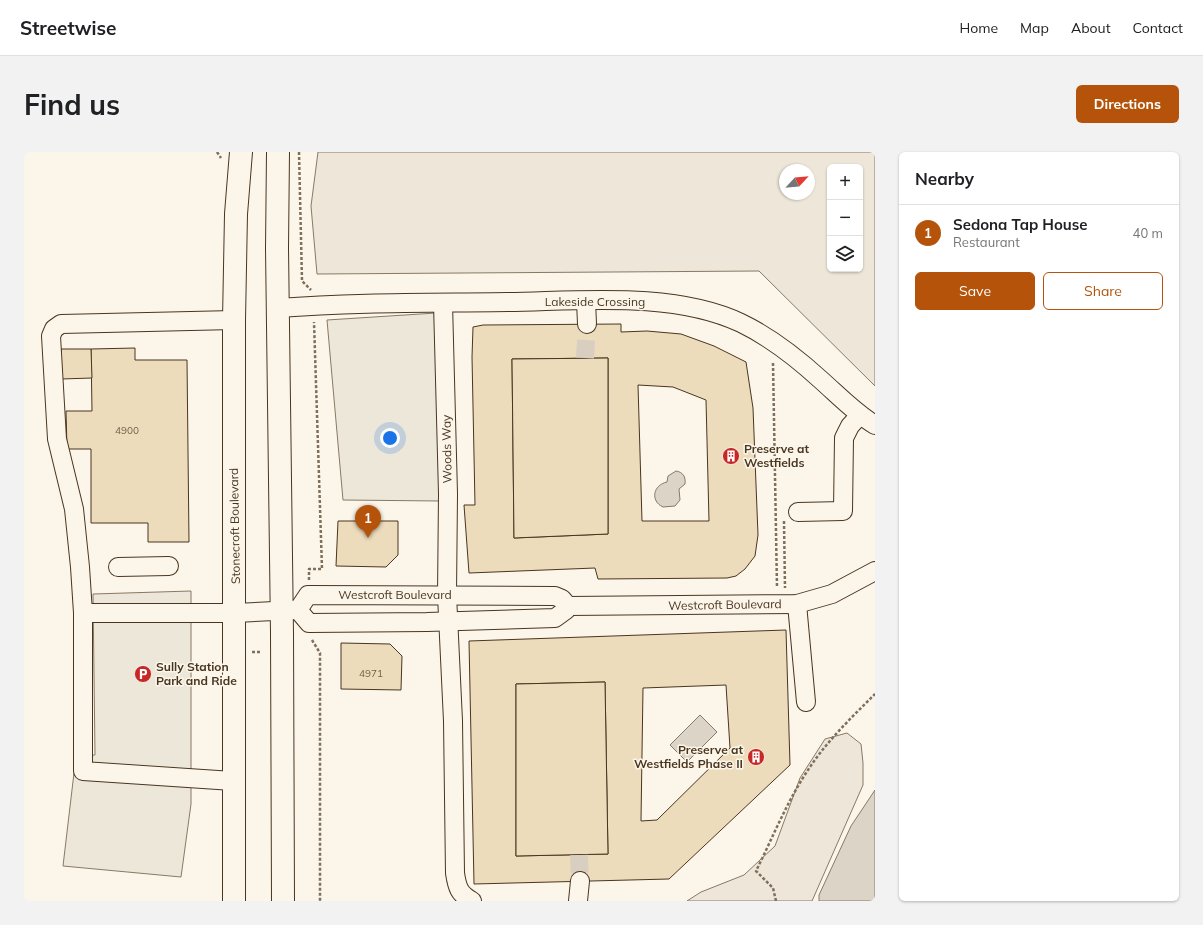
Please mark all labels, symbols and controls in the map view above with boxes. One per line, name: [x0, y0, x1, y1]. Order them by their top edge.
text: Streetwise: [20, 16, 116, 40]
text: Home: [959, 19, 998, 37]
text: Map: [1020, 19, 1049, 37]
text: About: [1071, 19, 1111, 37]
text: Contact: [1133, 19, 1183, 37]
button: Directions: [1076, 85, 1179, 123]
text: Find us: [24, 87, 120, 122]
north arrow: [779, 164, 815, 200]
map controls: [827, 164, 863, 272]
button: +: [827, 164, 863, 200]
text: Nearby: [915, 168, 974, 189]
button: −: [827, 200, 863, 236]
text: Sedona Tap House: [953, 215, 1088, 234]
text: 1: [924, 225, 932, 241]
text: 40 m: [1133, 225, 1163, 241]
text: Restaurant: [953, 234, 1020, 250]
button: layers: [827, 236, 863, 272]
button: Save: [915, 272, 1035, 310]
button: Share: [1043, 272, 1163, 310]
street label: Lakeside Crossing: [545, 294, 645, 309]
street label: Woods Way: [438, 414, 455, 484]
house number: 4900: [115, 424, 139, 437]
your location: [380, 428, 400, 448]
place label: Preserve at Westfields: [744, 441, 809, 470]
building icon: Preserve at Westfields: [721, 446, 741, 466]
street label: Stonecroft Boulevard: [226, 468, 243, 584]
pin: 1: [355, 505, 381, 538]
street label: Westcroft Boulevard: [338, 587, 452, 602]
street label: Westcroft Boulevard: [668, 596, 782, 613]
place label: Sully Station Park and Ride: [156, 659, 237, 688]
parking icon: Sully Station Park and Ride: [133, 664, 153, 684]
house number: 4971: [359, 667, 383, 680]
place label: Preserve at Westfields Phase II: [634, 742, 743, 771]
building icon: Preserve at Westfields Phase II: [746, 747, 766, 767]

